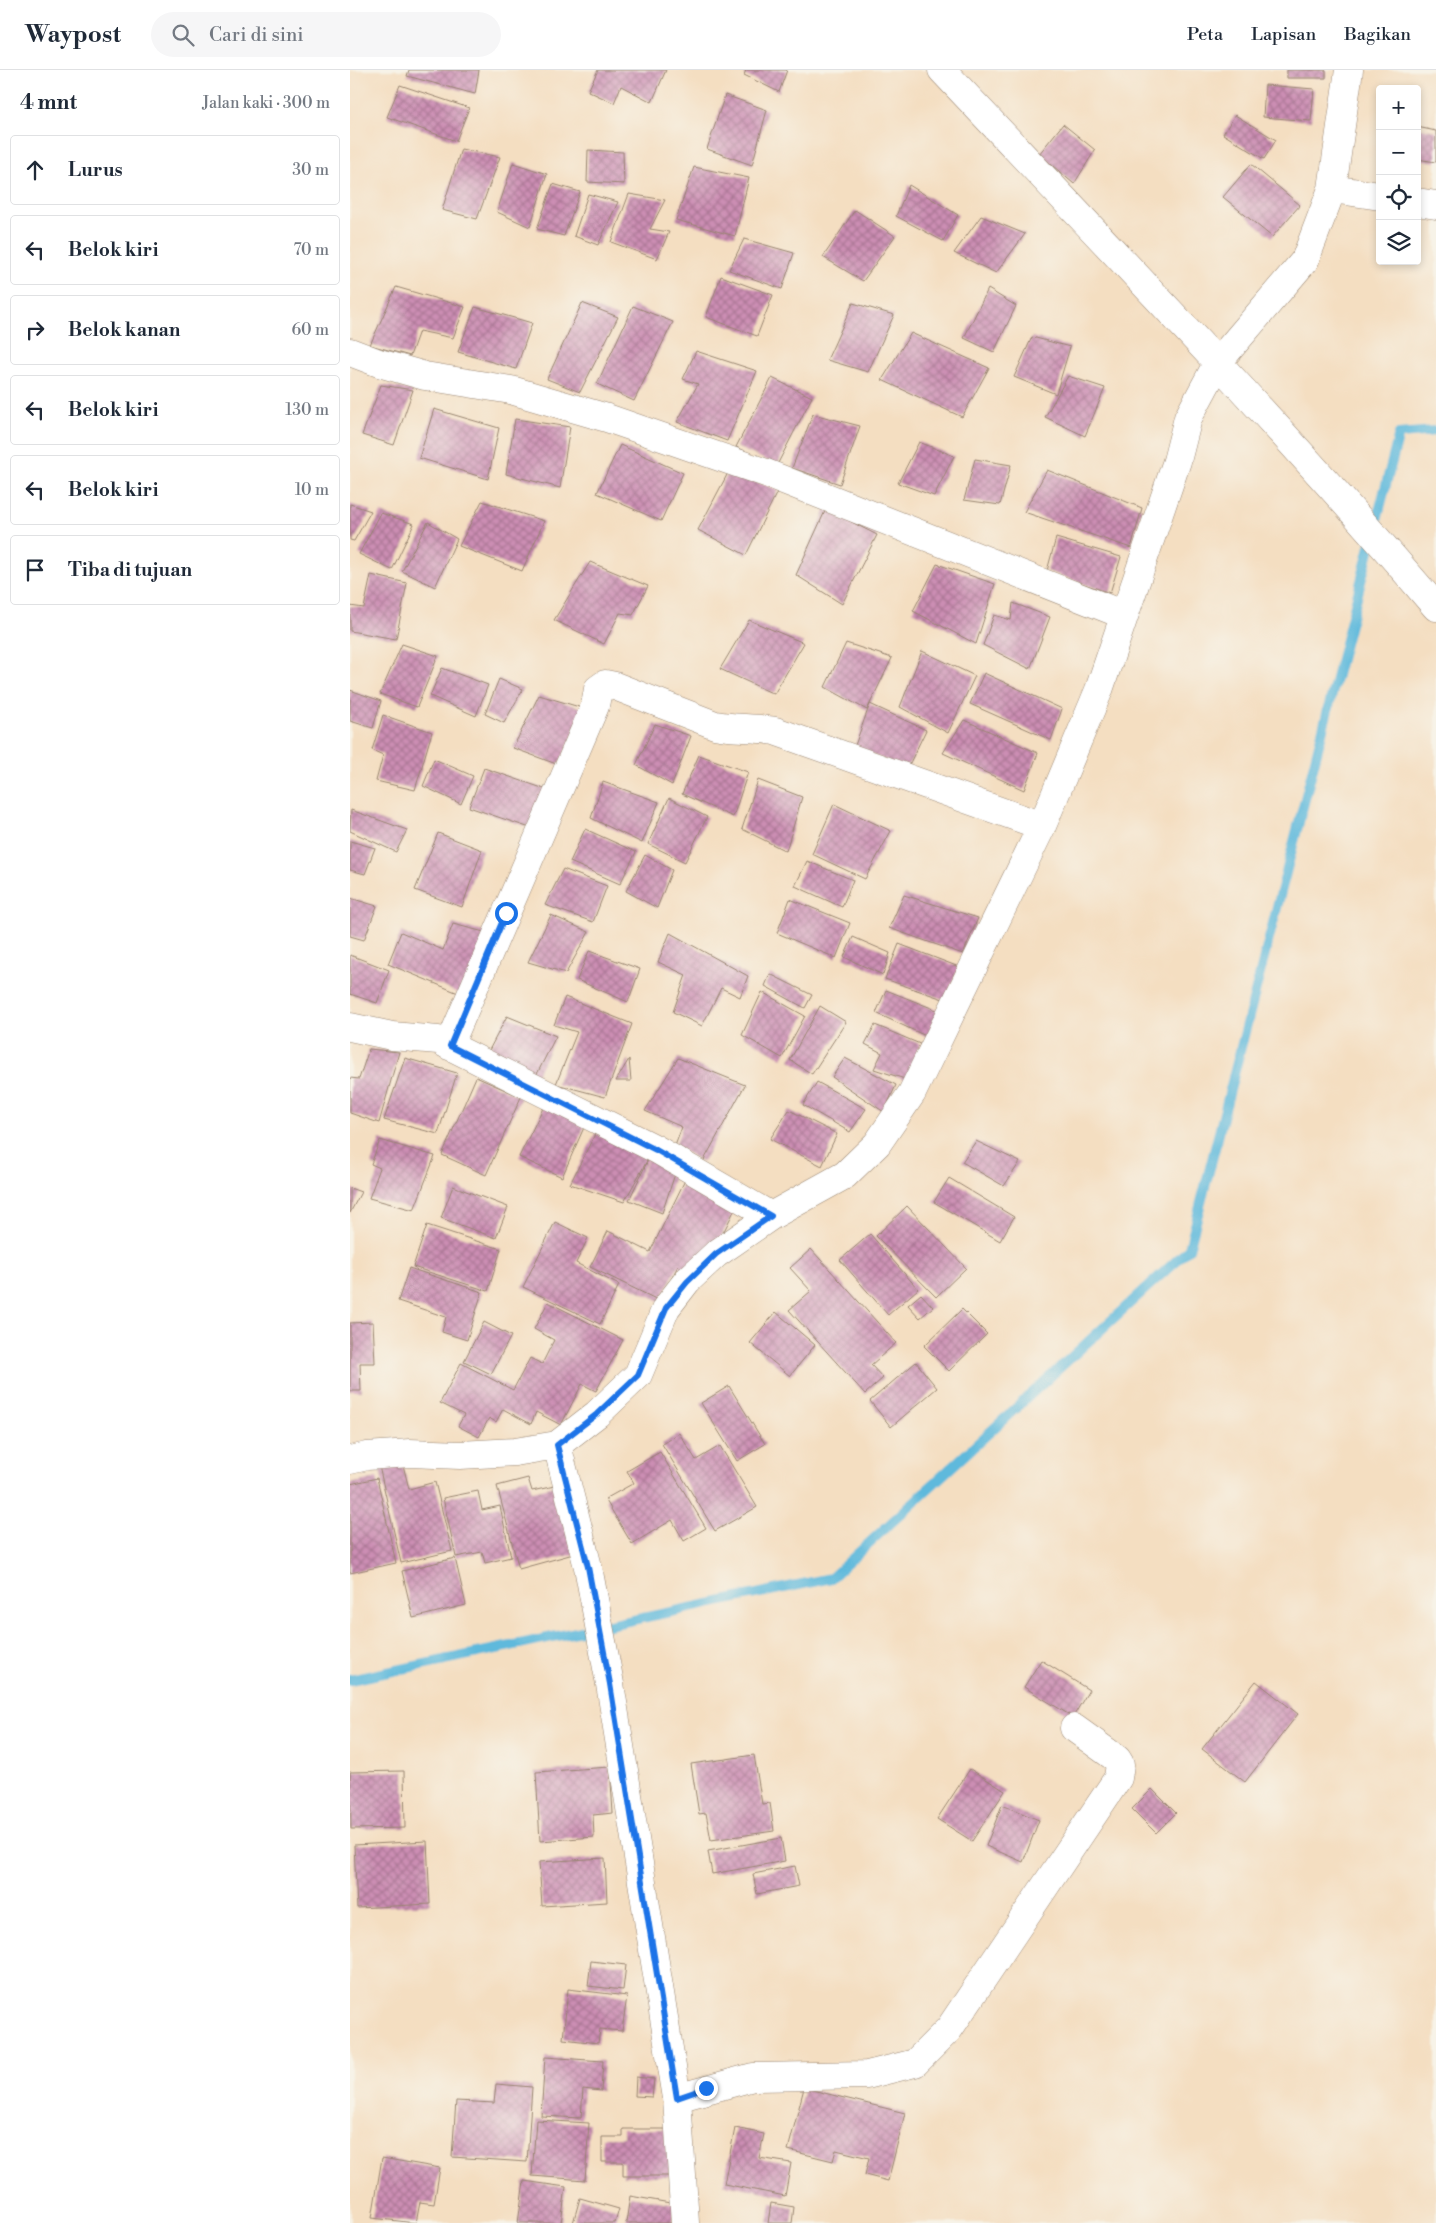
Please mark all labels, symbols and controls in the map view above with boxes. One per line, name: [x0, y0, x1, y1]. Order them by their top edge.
search box: [151, 12, 501, 57]
text: Waypost: [25, 20, 121, 50]
icon: search: [169, 21, 197, 49]
text: Cari di sini: [209, 23, 304, 47]
text: Peta: [1187, 23, 1223, 46]
text: Lapisan: [1251, 23, 1316, 46]
text: Bagikan: [1344, 23, 1411, 46]
map controls: [1376, 85, 1421, 265]
button: +: [1376, 85, 1421, 130]
text: 4 mnt: [20, 90, 77, 116]
text: Jalan kaki · 300 m: [202, 93, 330, 113]
button: −: [1376, 130, 1421, 175]
icon: ahead: [21, 156, 49, 184]
text: Lurus: [68, 158, 123, 182]
text: 30 m: [292, 160, 329, 180]
button: locate: [1376, 175, 1421, 220]
button: layers: [1376, 220, 1421, 265]
icon: left: [21, 236, 49, 264]
text: Belok kiri: [68, 238, 158, 262]
text: 70 m: [293, 240, 329, 260]
icon: right: [21, 316, 49, 344]
text: Belok kanan: [68, 318, 181, 342]
text: 60 m: [291, 320, 329, 340]
icon: left: [21, 396, 49, 424]
text: Belok kiri: [68, 398, 158, 422]
text: 130 m: [285, 400, 329, 420]
icon: left: [21, 476, 49, 504]
text: Belok kiri: [68, 478, 158, 502]
text: 10 m: [295, 480, 329, 500]
icon: arrive: [21, 556, 49, 584]
text: Tiba di tujuan: [68, 558, 192, 582]
route start: [495, 902, 518, 925]
route end: [695, 2077, 718, 2100]

